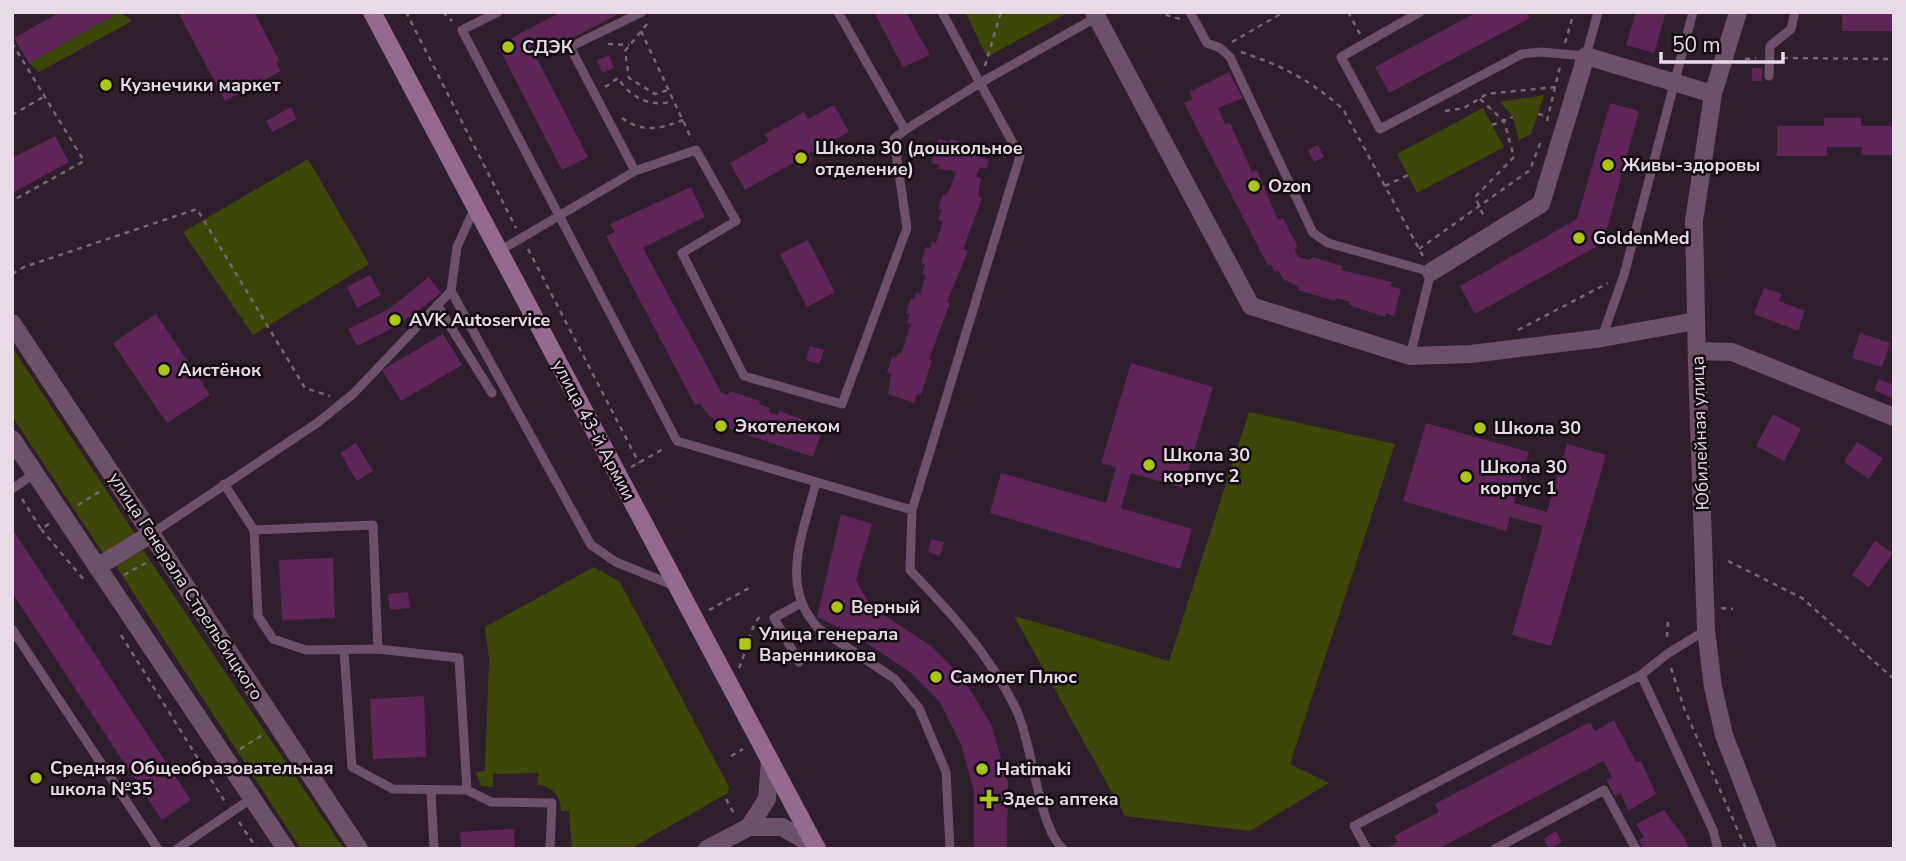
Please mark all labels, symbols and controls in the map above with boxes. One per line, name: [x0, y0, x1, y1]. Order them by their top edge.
scale bar: [1661, 21, 1784, 65]
text: 50 m: [1672, 31, 1721, 59]
place label: СДЭК: [522, 35, 574, 59]
marker: СДЭК: [500, 39, 516, 55]
place label: Кузнечики маркет: [120, 73, 281, 97]
marker: Кузнечики маркет: [98, 77, 114, 93]
place label: Школа 30 (дошкольное отделение): [815, 136, 1023, 181]
marker: Школа 30 (дошкольное отделение): [793, 150, 809, 166]
place label: Живы-здоровы: [1622, 153, 1760, 177]
marker: Живы-здоровы: [1600, 157, 1616, 173]
place label: Ozon: [1268, 174, 1311, 198]
marker: Ozon: [1246, 178, 1262, 194]
place label: GoldenMed: [1593, 226, 1690, 250]
marker: GoldenMed: [1571, 230, 1587, 246]
place label: AVK Autoservice: [409, 308, 550, 332]
marker: AVK Autoservice: [387, 312, 403, 328]
street label: Юбилейная улица: [1685, 355, 1715, 511]
street label: улица 43-й Армии: [547, 356, 641, 504]
place label: Аистёнок: [178, 358, 262, 382]
marker: Аистёнок: [156, 362, 172, 378]
place label: Экотелеком: [735, 414, 840, 438]
place label: Школа 30: [1494, 416, 1581, 440]
marker: Экотелеком: [713, 418, 729, 434]
marker: Школа 30: [1472, 420, 1488, 436]
place label: Школа 30 корпус 2: [1163, 443, 1250, 488]
place label: Школа 30 корпус 1: [1480, 455, 1567, 500]
marker: Школа 30 корпус 2: [1141, 457, 1157, 473]
street label: улица Генерала Стрельбицкого: [103, 467, 269, 705]
marker: Школа 30 корпус 1: [1458, 469, 1474, 485]
place label: Верный: [851, 595, 920, 619]
marker: Верный: [829, 599, 845, 615]
place label: Улица генерала Варенникова: [758, 622, 898, 667]
marker: Улица генерала Варенникова: [737, 636, 753, 652]
place label: Самолет Плюс: [950, 665, 1077, 689]
marker: Самолет Плюс: [928, 669, 944, 685]
place label: Средняя Общеобразовательная школа №35: [50, 756, 334, 801]
place label: Hatimaki: [996, 757, 1071, 781]
marker: Hatimaki: [974, 761, 990, 777]
marker: Средняя Общеобразовательная школа №35: [28, 770, 44, 786]
place label: Здесь аптека: [1003, 787, 1119, 811]
marker: Здесь аптека: [981, 791, 997, 807]

